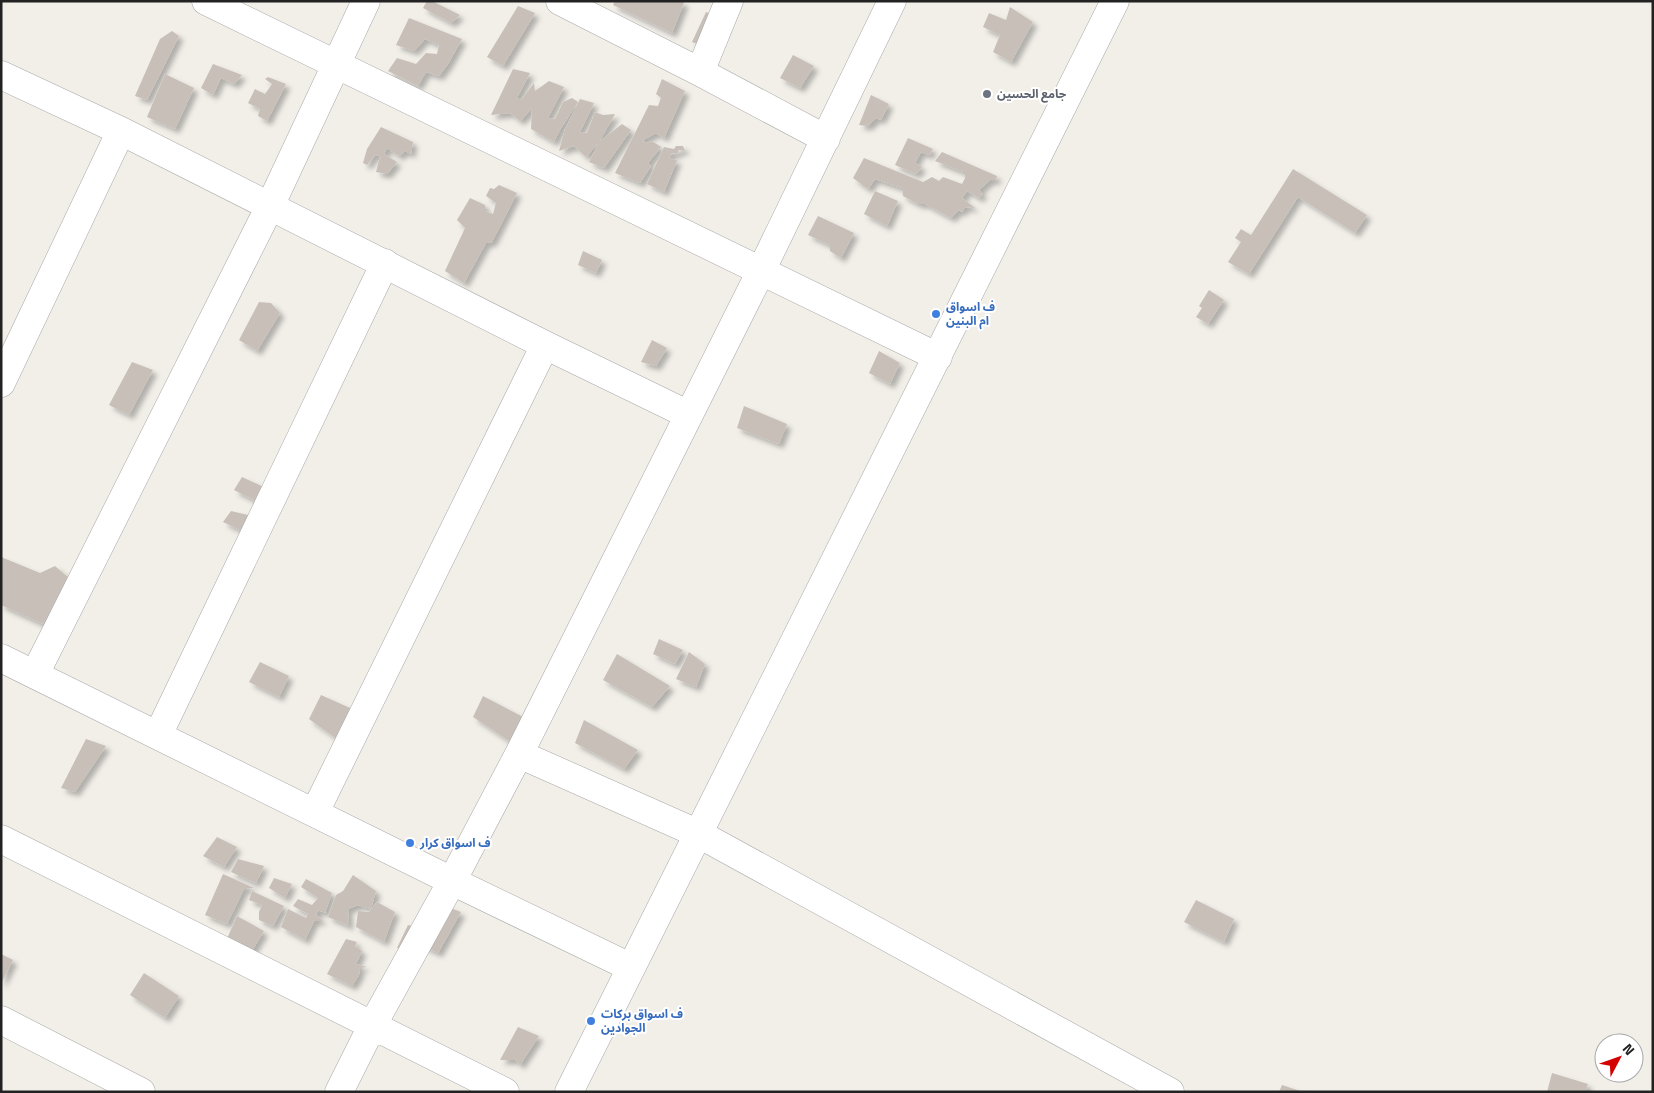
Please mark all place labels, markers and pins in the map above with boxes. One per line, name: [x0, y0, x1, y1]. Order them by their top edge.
place label: جامع الحسين: [997, 84, 1067, 103]
marker: جامع الحسين: [981, 88, 993, 100]
place label: ف اسواق ام البنين: [946, 297, 995, 330]
marker: ف اسواق ام البنين: [930, 308, 942, 320]
place label: ف اسواق كرار: [419, 833, 491, 852]
marker: ف اسواق كرار: [404, 837, 416, 849]
place label: ف اسواق بركات الجوادين: [601, 1004, 683, 1037]
marker: ف اسواق بركات الجوادين: [585, 1015, 597, 1027]

